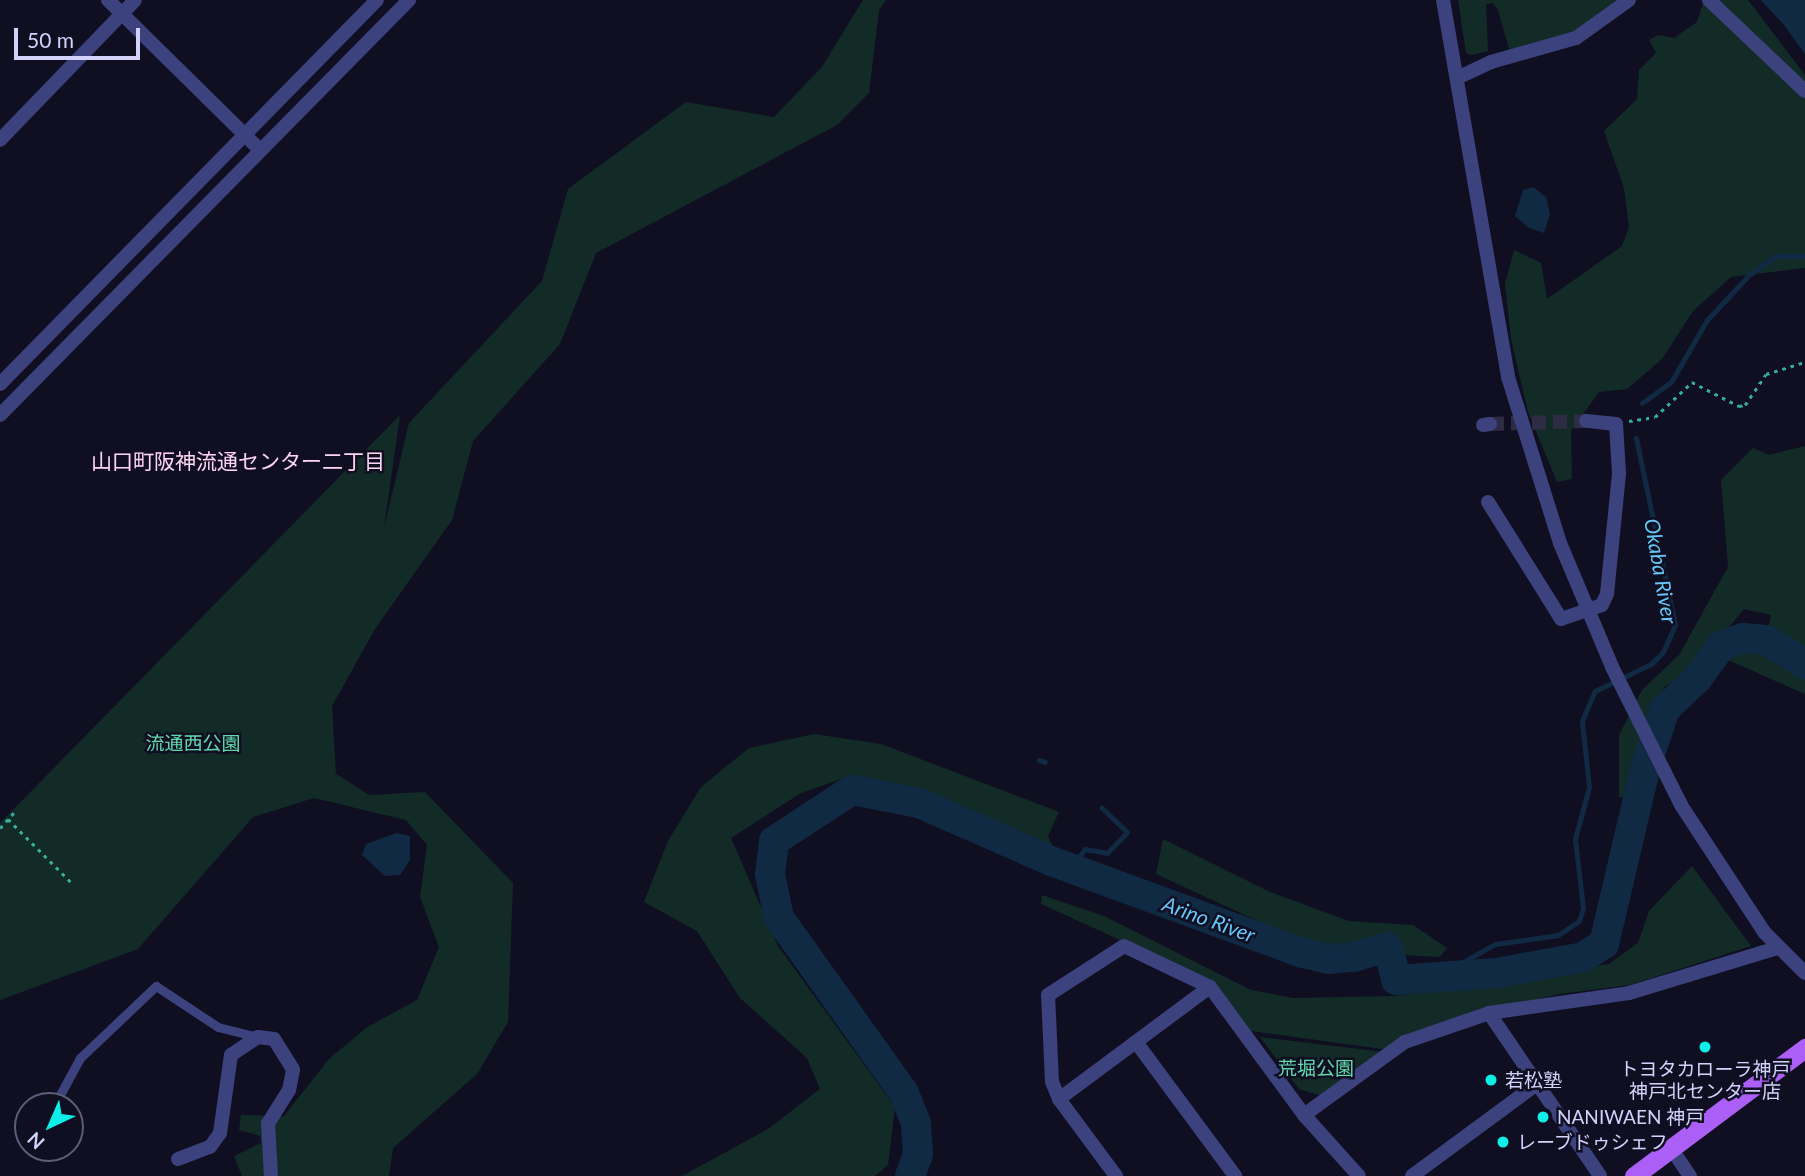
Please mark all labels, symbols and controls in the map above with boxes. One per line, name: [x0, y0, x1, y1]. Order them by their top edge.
scale bar: [18, 14, 144, 58]
text: 50 m: [27, 27, 74, 52]
district label: 山口町阪神流通センター二丁目: [91, 448, 385, 474]
water label: Okaba River: [1639, 516, 1683, 626]
park label: 流通西公園: [146, 732, 240, 754]
water label: Arino River: [1160, 891, 1258, 947]
marker: トヨタカローラ神戸 神戸北センター店: [1697, 1039, 1713, 1055]
park label: 荒堀公園: [1278, 1057, 1354, 1079]
place label: トヨタカローラ神戸 神戸北センター店: [1620, 1058, 1790, 1102]
place label: 若松塾: [1505, 1069, 1562, 1091]
marker: 若松塾: [1483, 1072, 1499, 1088]
north arrow: [14, 1092, 84, 1162]
place label: NANIWAEN 神戸: [1557, 1106, 1704, 1128]
marker: NANIWAEN 神戸: [1535, 1109, 1551, 1125]
text: N: [22, 1128, 49, 1154]
place label: レーブドゥシェフ: [1517, 1131, 1669, 1153]
marker: レーブドゥシェフ: [1495, 1134, 1511, 1150]

